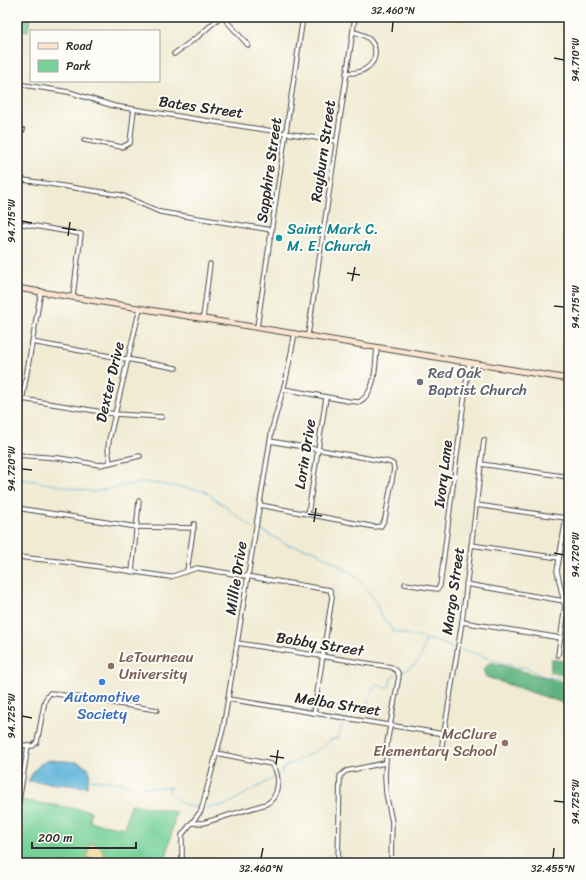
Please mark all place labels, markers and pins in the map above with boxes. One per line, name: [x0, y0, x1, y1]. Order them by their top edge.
place label: Saint Mark C. M. E. Church: [287, 216, 379, 259]
marker: Saint Mark C. M. E. Church: [274, 233, 284, 243]
place label: Red Oak Baptist Church: [428, 360, 527, 403]
marker: Red Oak Baptist Church: [415, 377, 425, 387]
place label: LeTourneau University: [119, 644, 193, 687]
marker: LeTourneau University: [106, 661, 116, 671]
marker: Automotive Society: [97, 677, 107, 687]
place label: Automotive Society: [63, 684, 140, 727]
place label: McClure Elementary School: [373, 721, 498, 764]
marker: McClure Elementary School: [500, 738, 510, 748]

